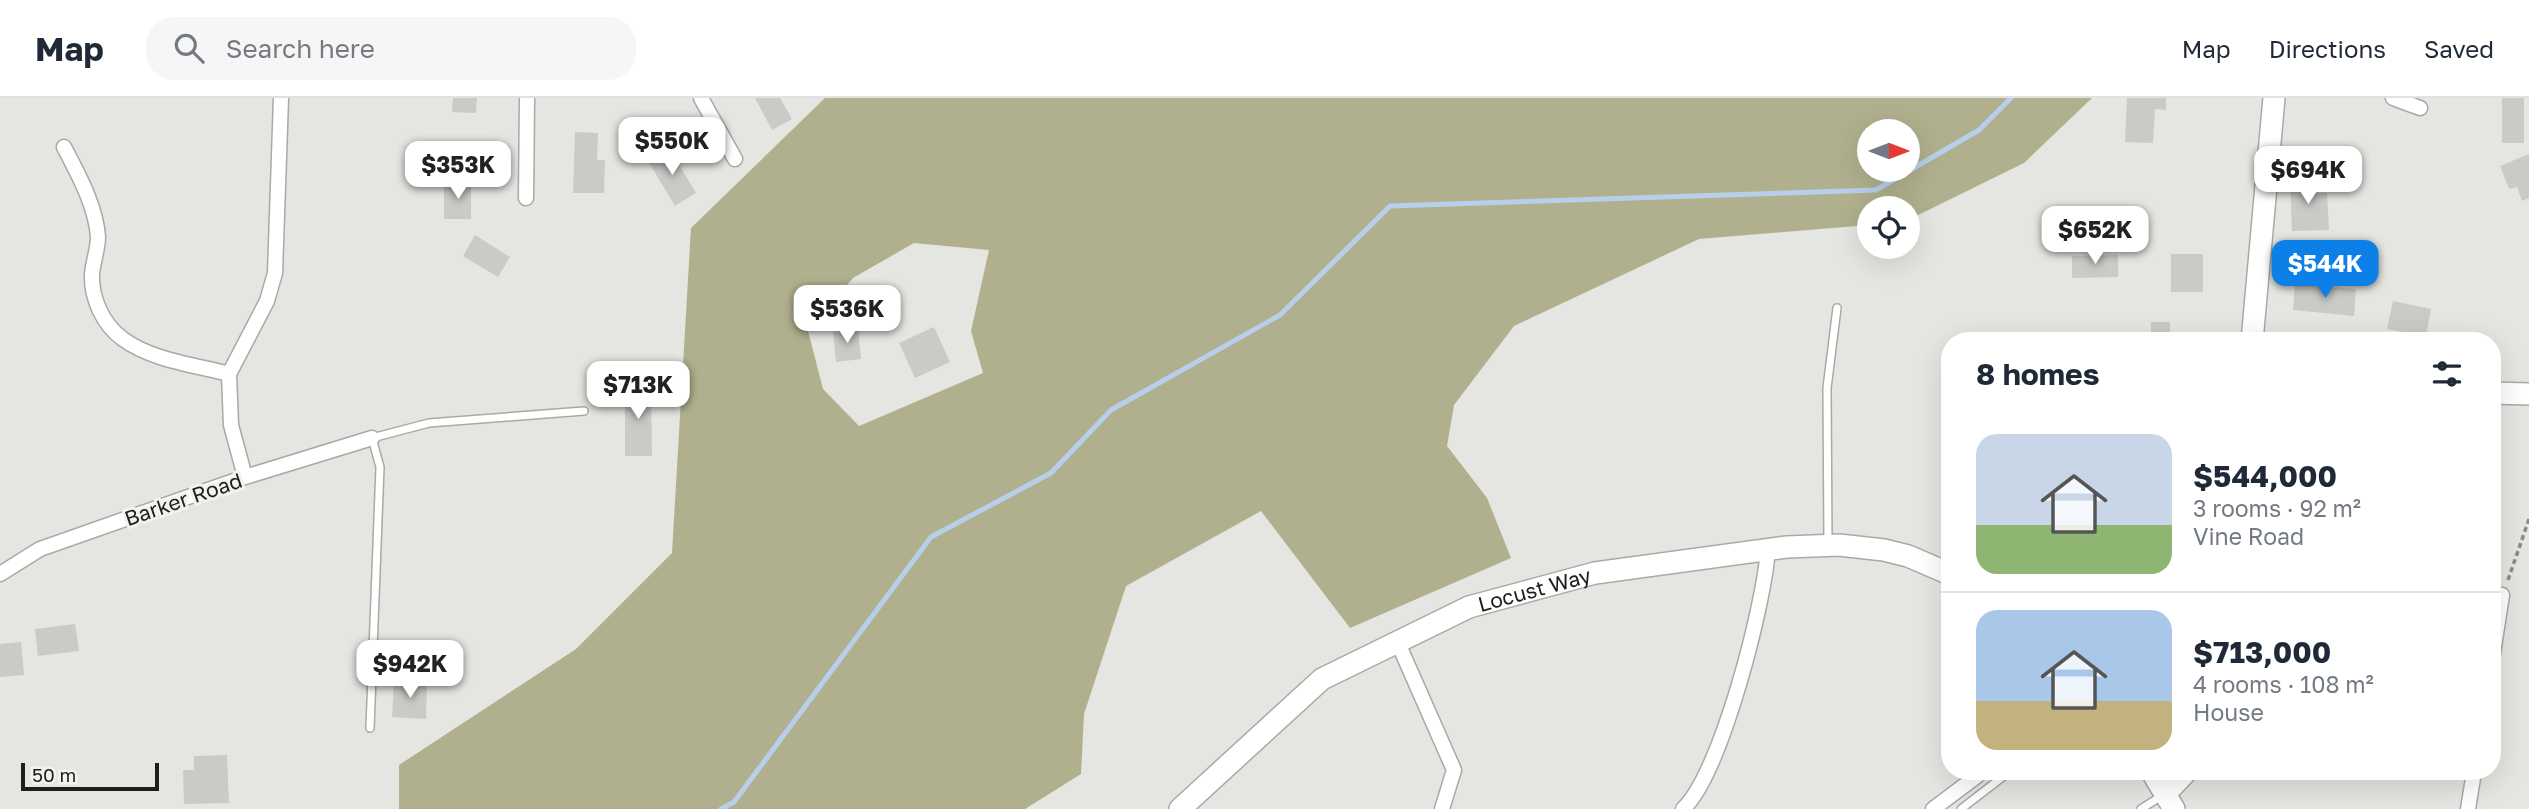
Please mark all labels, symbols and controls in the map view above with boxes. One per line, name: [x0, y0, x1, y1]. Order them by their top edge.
search box: [146, 17, 636, 80]
text: Map: [35, 29, 104, 68]
icon: search: [170, 29, 208, 67]
text: Search here: [226, 33, 375, 64]
text: Map: [2182, 34, 2231, 63]
text: Directions: [2269, 34, 2386, 63]
text: Saved: [2424, 34, 2494, 63]
pin: $550K: [623, 118, 721, 177]
north arrow: [1857, 119, 1920, 182]
map controls: [1857, 119, 1920, 259]
text: $550K: [634, 126, 710, 154]
pin: $353K: [409, 141, 507, 201]
pin: $694K: [2259, 146, 2357, 206]
text: $353K: [421, 150, 495, 178]
text: $694K: [2270, 155, 2346, 183]
button: locate: [1857, 196, 1920, 259]
pin: $652K: [2046, 206, 2144, 266]
text: $652K: [2058, 215, 2132, 243]
pin: $544K: [2276, 240, 2374, 300]
text: $544K: [2288, 249, 2362, 277]
pin: $536K: [798, 286, 896, 345]
text: $536K: [810, 294, 884, 322]
icon: filters: [2428, 355, 2466, 393]
text: 8 homes: [1976, 356, 2100, 392]
pin: $713K: [589, 362, 687, 421]
text: $713K: [603, 370, 673, 398]
text: $544,000: [2193, 458, 2337, 494]
icon: home: [2032, 462, 2116, 546]
street label: Barker Road: [121, 467, 245, 531]
text: 3 rooms · 92 m²: [2193, 494, 2361, 522]
text: Vine Road: [2193, 522, 2304, 550]
street label: Locust Way: [1475, 562, 1594, 617]
text: $713,000: [2193, 634, 2331, 670]
icon: home: [2032, 638, 2116, 722]
pin: $942K: [361, 640, 459, 700]
text: $942K: [372, 649, 448, 677]
text: 4 rooms · 108 m²: [2193, 670, 2374, 698]
text: House: [2193, 698, 2264, 726]
scale bar: [21, 760, 159, 792]
text: 50 m: [32, 763, 76, 786]

